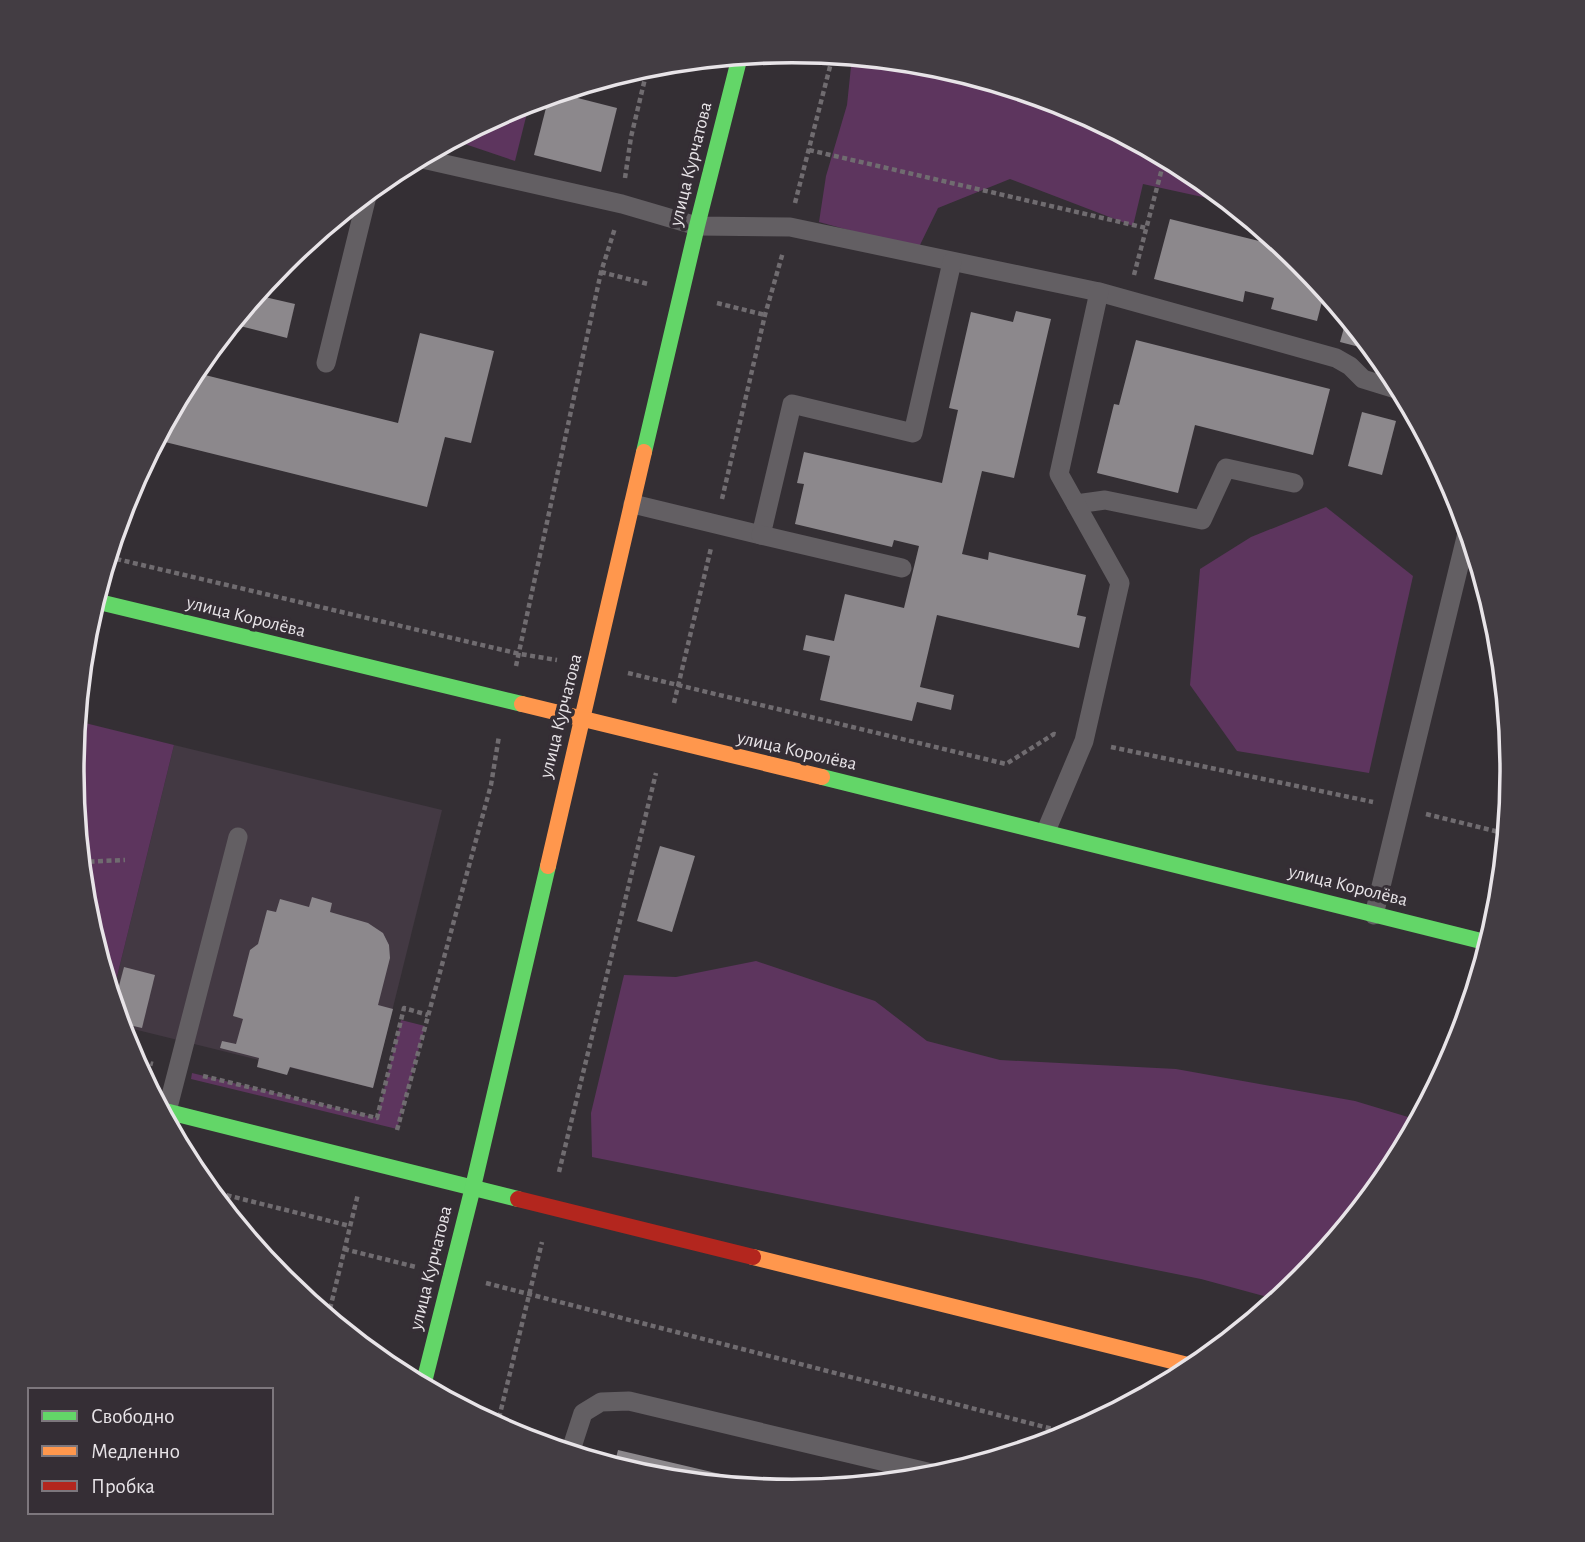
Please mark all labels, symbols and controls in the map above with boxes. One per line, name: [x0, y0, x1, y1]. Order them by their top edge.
street label: улица Курчатова: [666, 100, 716, 229]
street label: улица Королёва: [184, 593, 308, 641]
street label: улица Курчатова: [536, 652, 586, 781]
street label: улица Королёва: [734, 728, 859, 774]
street label: улица Королёва: [1286, 862, 1410, 910]
street label: улица Курчатова: [406, 1204, 456, 1333]
legend: [28, 1388, 273, 1514]
text: Свободно: [91, 1406, 175, 1427]
text: Медленно: [91, 1441, 180, 1462]
text: Пробка: [91, 1476, 155, 1497]

